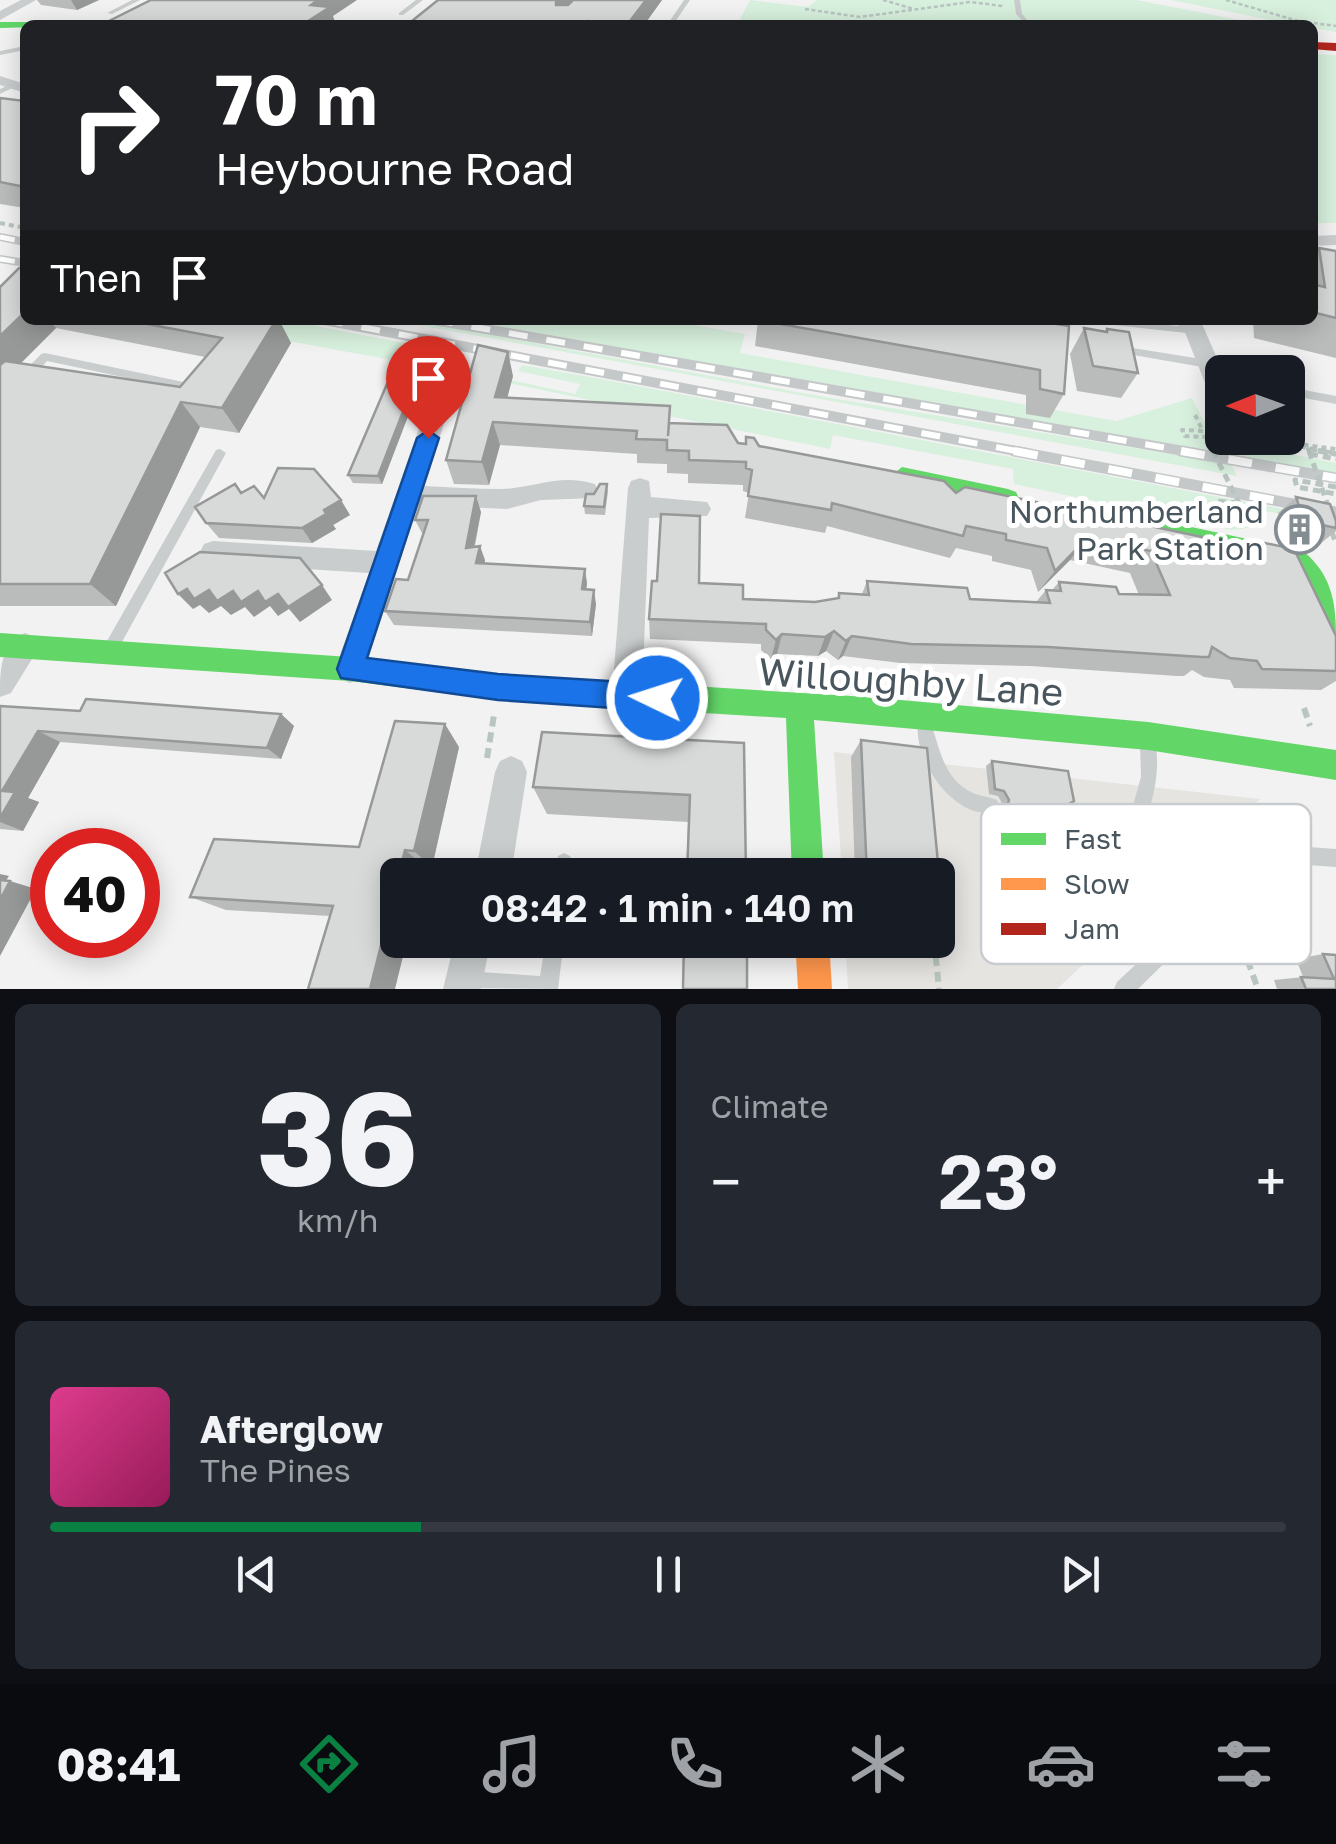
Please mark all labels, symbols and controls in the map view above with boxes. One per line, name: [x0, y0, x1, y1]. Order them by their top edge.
text: 70 m: [215, 56, 377, 140]
icon: right: [50, 60, 180, 190]
text: Heybourne Road: [215, 141, 574, 195]
icon: arrive: [162, 250, 217, 305]
text: Then: [50, 255, 142, 300]
pin: [386, 336, 471, 439]
icon: arrive: [401, 351, 456, 406]
north arrow: [1205, 355, 1305, 455]
map controls: [1205, 355, 1305, 455]
place label: Northumberland Park Station: [1009, 492, 1264, 567]
building icon: Northumberland Park Station: [1273, 503, 1325, 555]
position arrow: [605, 646, 709, 750]
street label: Willoughby Lane: [757, 648, 1065, 714]
legend: [981, 804, 1311, 964]
text: Fast: [1064, 822, 1122, 855]
speed limit sign: 40: [30, 828, 160, 958]
text: Slow: [1064, 867, 1130, 900]
text: 08:42 · 1 min · 140 m: [481, 885, 854, 930]
text: Jam: [1064, 912, 1120, 945]
text: 36: [257, 1058, 419, 1214]
text: Climate: [711, 1087, 829, 1125]
text: 23°: [939, 1135, 1058, 1226]
text: −: [711, 1148, 741, 1214]
text: +: [1256, 1148, 1286, 1214]
text: km/h: [297, 1201, 378, 1239]
text: Afterglow: [200, 1406, 383, 1451]
text: The Pines: [200, 1451, 351, 1489]
icon: previous: [229, 1547, 284, 1602]
icon: pause: [641, 1547, 696, 1602]
icon: next: [1053, 1547, 1108, 1602]
icon: directions: [294, 1729, 364, 1799]
icon: music: [477, 1729, 547, 1799]
icon: phone: [660, 1729, 730, 1799]
icon: climate: [843, 1729, 913, 1799]
icon: car: [1026, 1729, 1096, 1799]
icon: filters: [1209, 1729, 1279, 1799]
text: 08:41: [57, 1737, 180, 1791]

